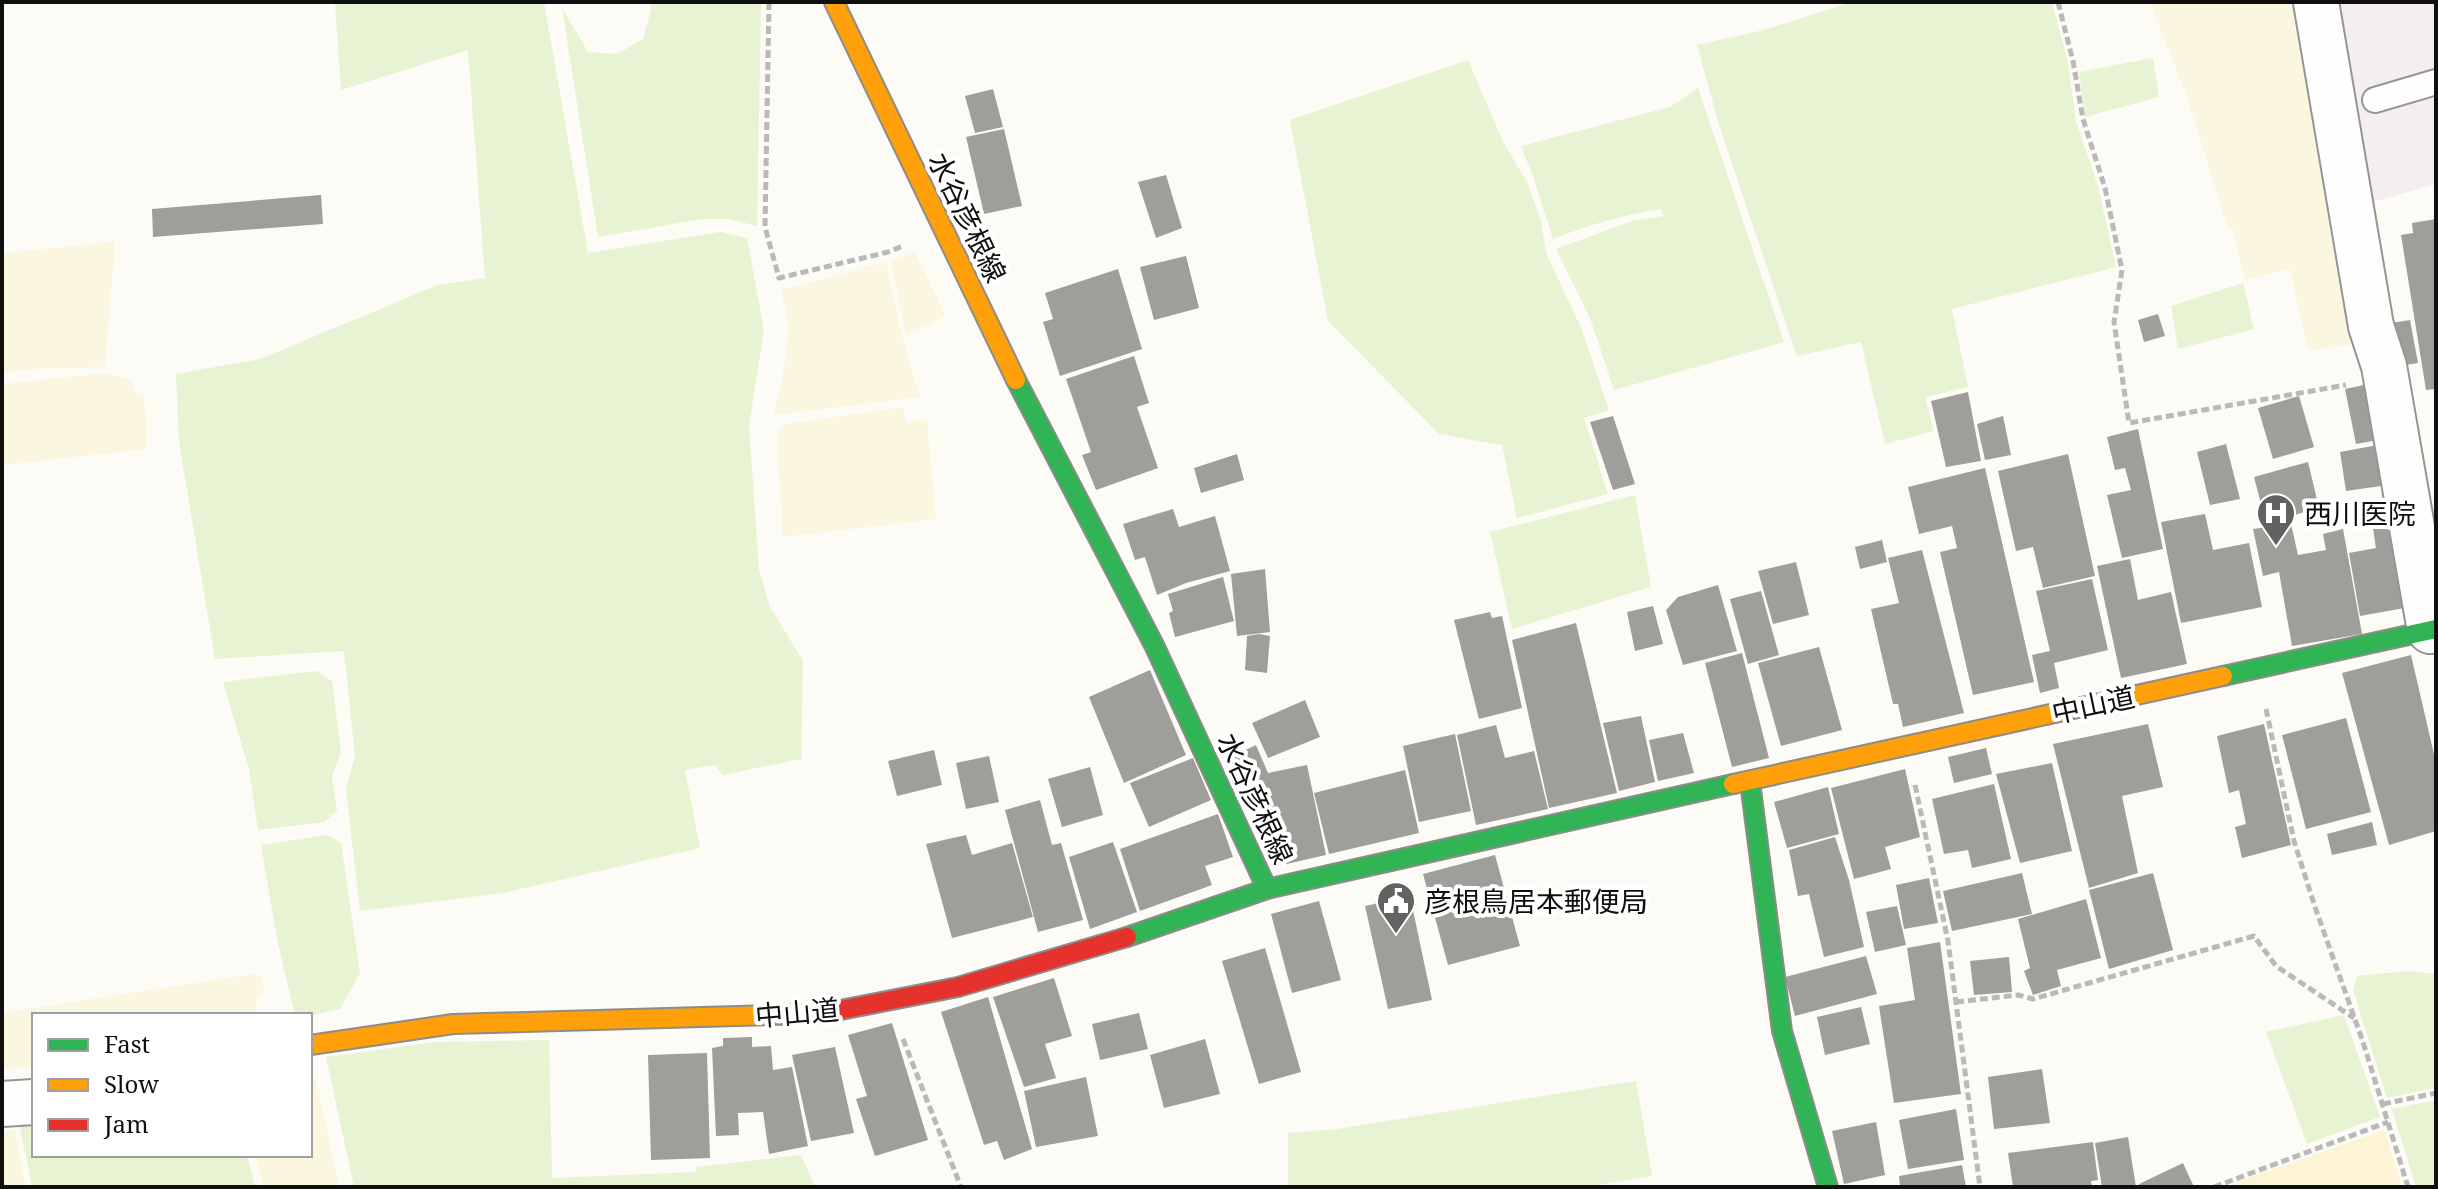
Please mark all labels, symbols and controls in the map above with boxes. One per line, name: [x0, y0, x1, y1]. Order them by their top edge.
street label: 水谷彦根線: [920, 146, 1016, 288]
hospital icon: 西川医院: [2255, 492, 2297, 547]
place label: 西川医院: [2304, 494, 2416, 532]
street label: 中山道: [2048, 677, 2138, 731]
street label: 水谷彦根線: [1209, 727, 1303, 869]
public building icon: 彦根鳥居本郵便局: [1375, 880, 1417, 935]
place label: 彦根鳥居本郵便局: [1424, 882, 1648, 920]
street label: 中山道: [753, 989, 841, 1035]
legend: [32, 1013, 312, 1157]
text: Fast: [104, 1027, 150, 1060]
text: Slow: [104, 1067, 159, 1100]
text: Jam: [103, 1107, 149, 1140]

